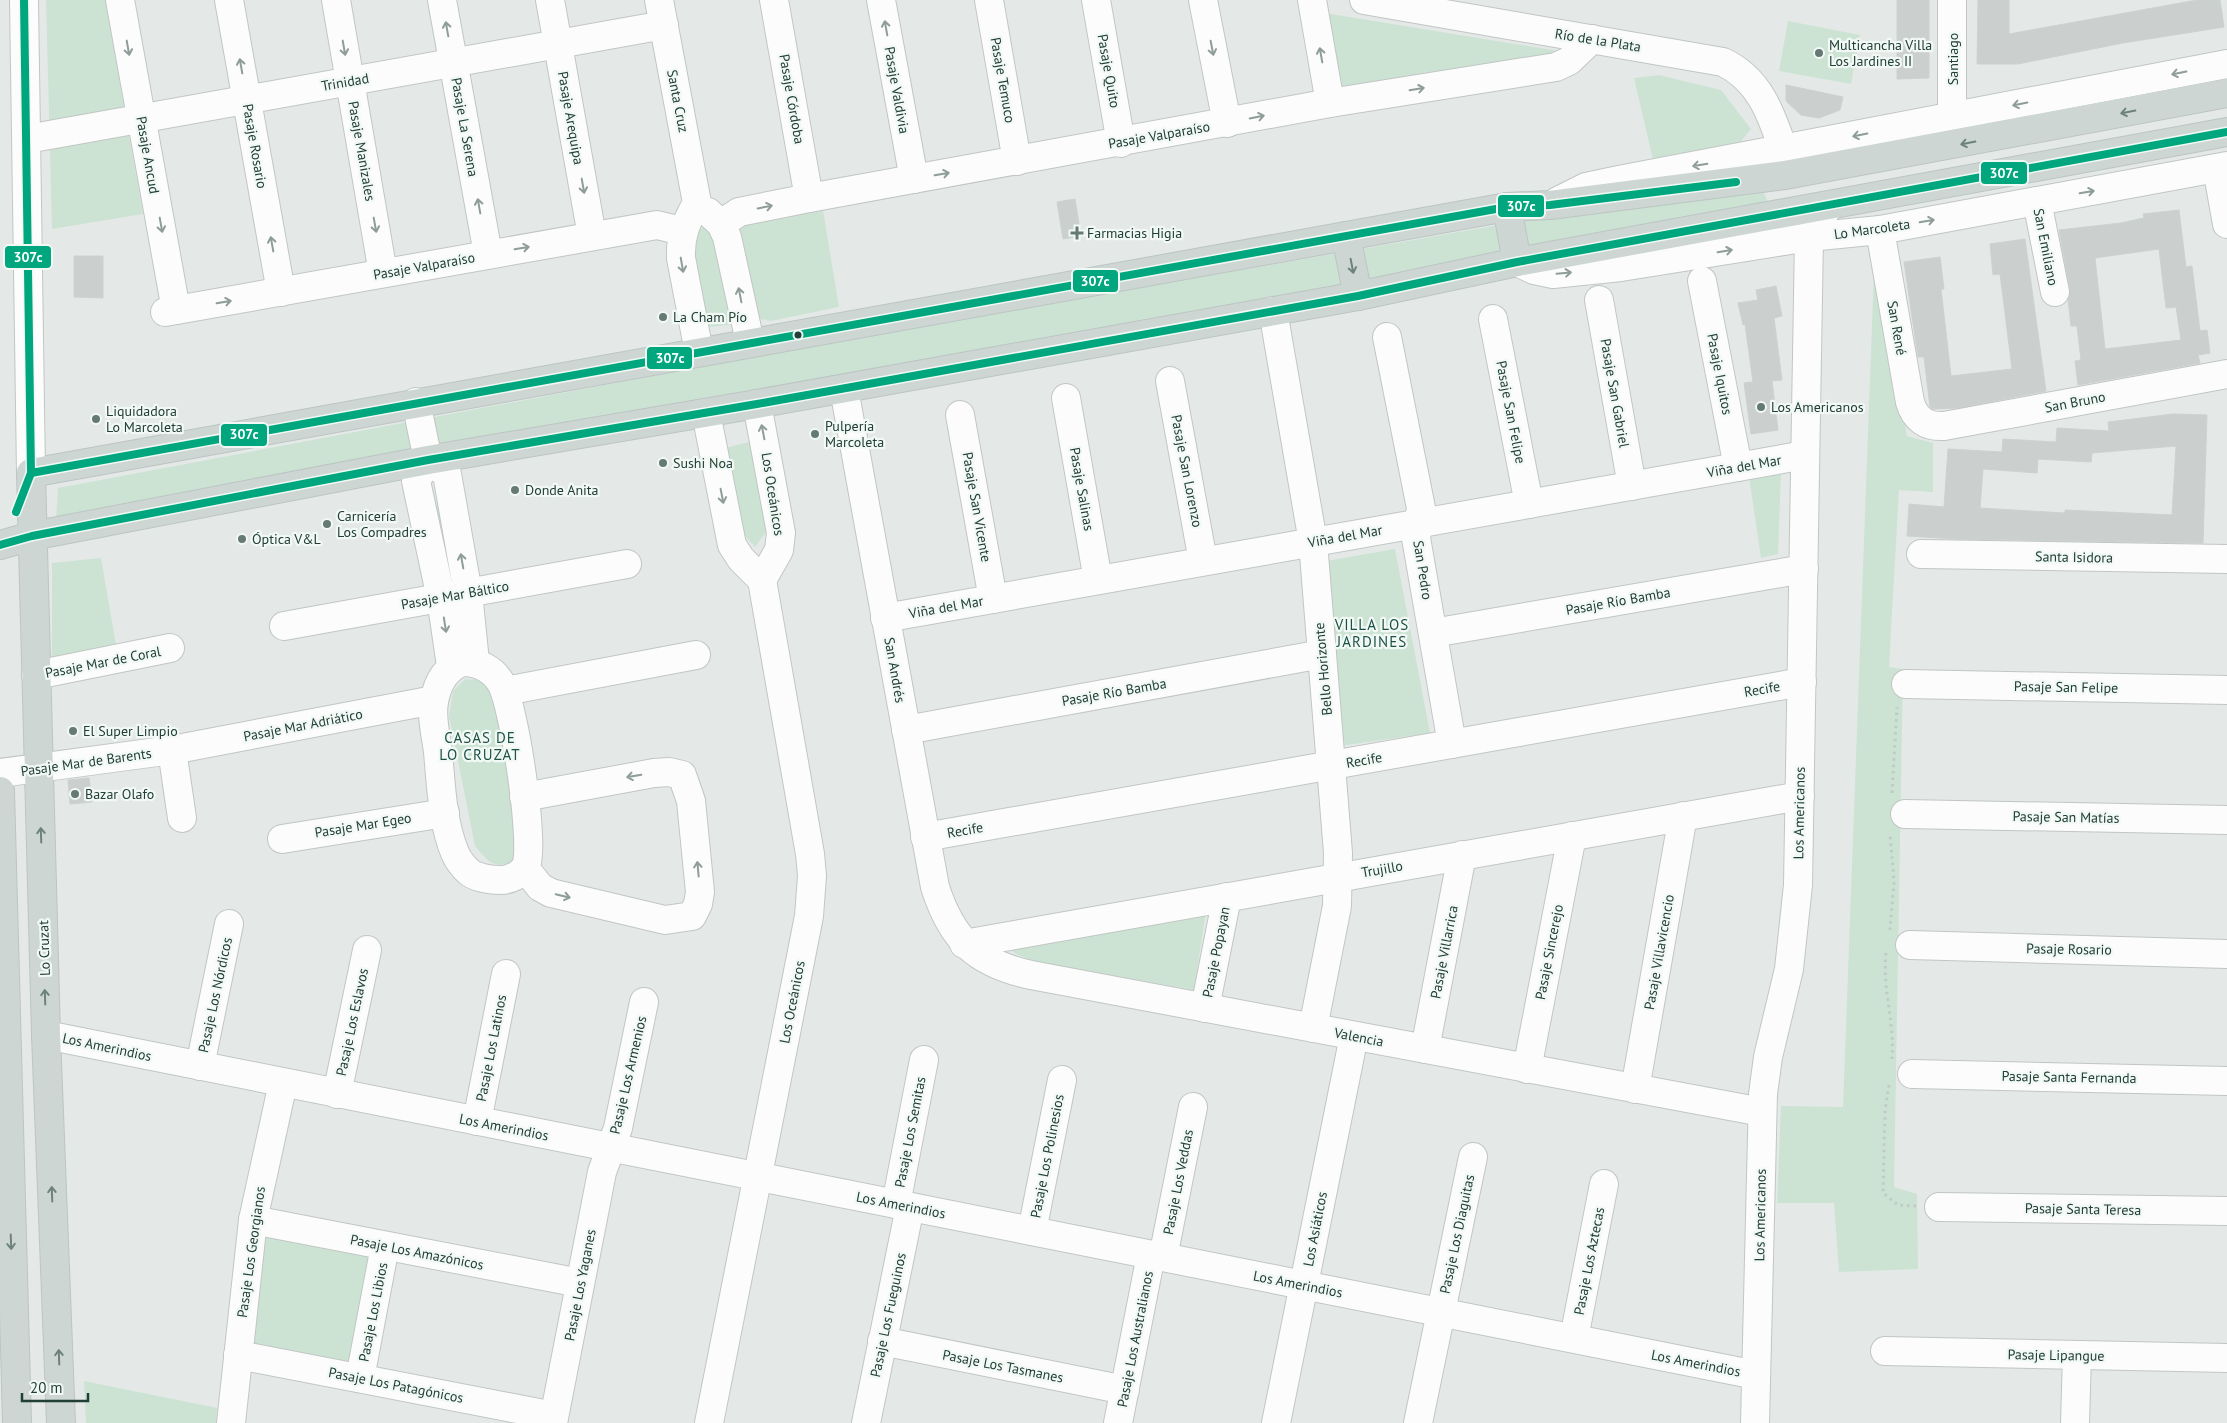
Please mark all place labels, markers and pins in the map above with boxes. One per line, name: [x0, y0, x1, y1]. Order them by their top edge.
place label: Multicancha Villa Los Jardines II: [1829, 36, 1932, 70]
marker: Multicancha Villa Los Jardines II: [1813, 47, 1825, 59]
place label: Farmacias Higia: [1087, 224, 1182, 242]
marker: Farmacias Higia: [1071, 227, 1083, 239]
place label: La Cham Pío: [673, 308, 747, 326]
marker: La Cham Pío: [657, 311, 669, 323]
unlabelled marker: [793, 330, 803, 340]
place label: Los Americanos: [1771, 398, 1864, 416]
marker: Los Americanos: [1755, 401, 1767, 413]
place label: Liquidadora Lo Marcoleta: [106, 402, 183, 436]
marker: Liquidadora Lo Marcoleta: [90, 413, 102, 425]
place label: Pulpería Marcoleta: [825, 417, 884, 451]
marker: Pulpería Marcoleta: [809, 428, 821, 440]
place label: Sushi Noa: [673, 454, 733, 472]
marker: Sushi Noa: [657, 457, 669, 469]
place label: Donde Anita: [525, 481, 599, 499]
marker: Donde Anita: [509, 484, 521, 496]
place label: Carnicería Los Compadres: [337, 507, 427, 541]
marker: Carnicería Los Compadres: [321, 518, 333, 530]
place label: Óptica V&L: [252, 530, 321, 548]
marker: Óptica V&L: [236, 533, 248, 545]
place label: El Super Limpio: [83, 722, 178, 740]
marker: El Super Limpio: [67, 725, 79, 737]
place label: Bazar Olafo: [85, 785, 154, 803]
marker: Bazar Olafo: [69, 788, 81, 800]

